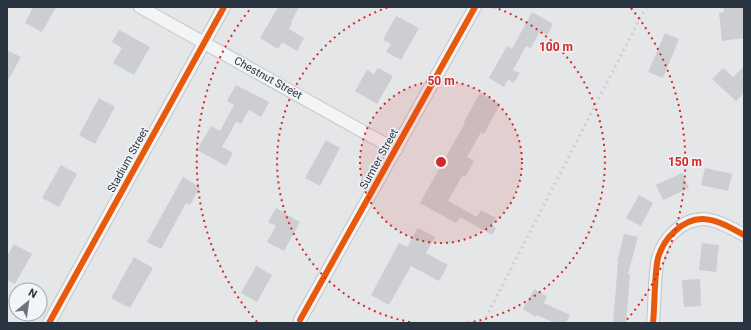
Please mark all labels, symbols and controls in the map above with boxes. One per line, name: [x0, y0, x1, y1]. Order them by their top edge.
text: 100 m: [539, 40, 573, 54]
street label: Chestnut Street: [232, 54, 305, 102]
text: 50 m: [427, 74, 455, 88]
street label: Stadium Street: [105, 125, 151, 195]
street label: Sumter Street: [357, 126, 401, 192]
centre of rings: [434, 155, 448, 169]
text: 150 m: [668, 155, 702, 169]
north arrow: [8, 282, 48, 322]
text: N: [26, 286, 39, 301]

